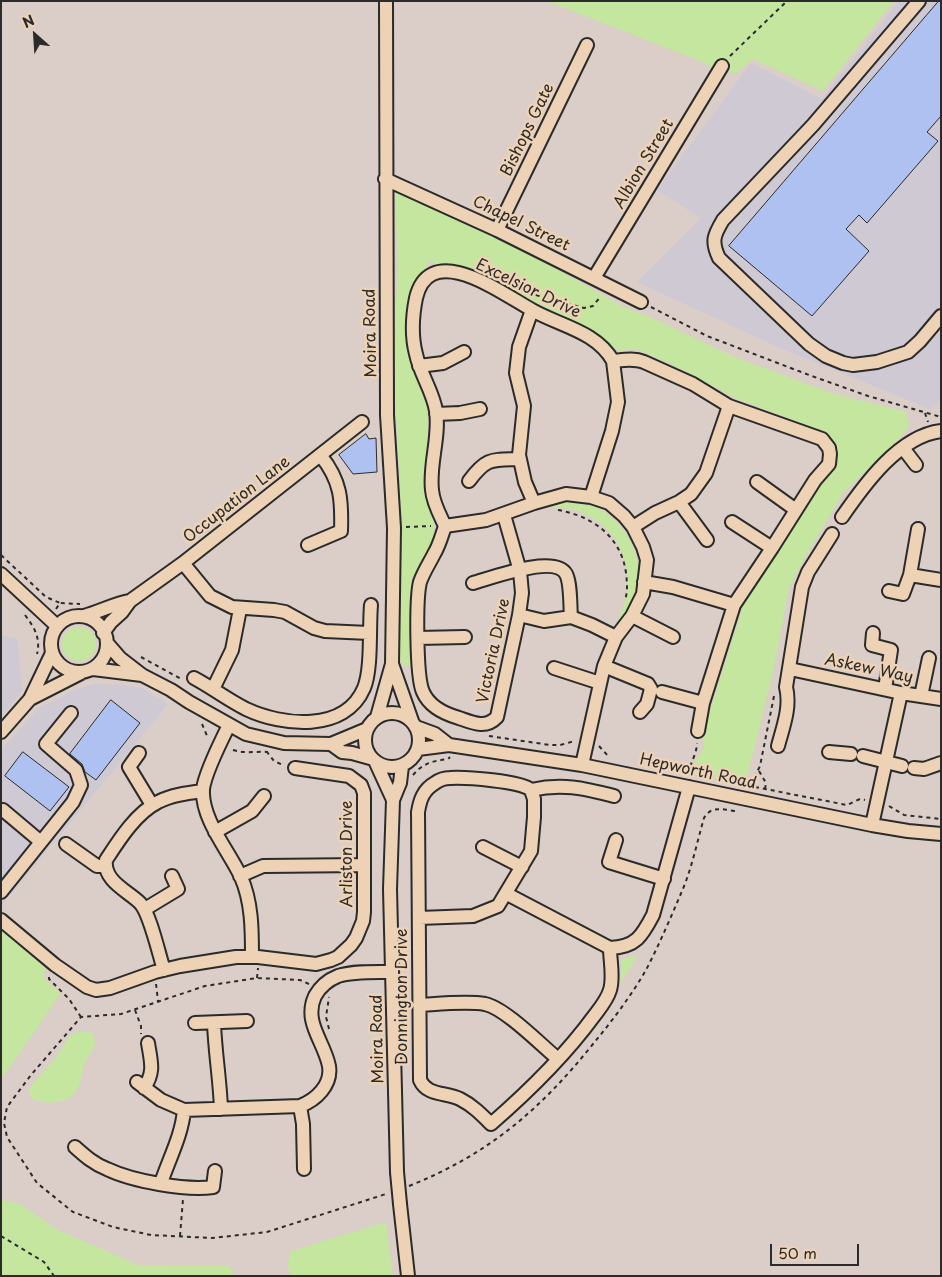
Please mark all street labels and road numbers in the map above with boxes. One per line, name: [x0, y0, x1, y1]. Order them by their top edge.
street label: Bishops Gate: [497, 80, 559, 180]
street label: Albion Street: [610, 116, 678, 212]
street label: Chapel Street: [469, 192, 573, 256]
street label: Excelsior Drive: [473, 255, 583, 323]
street label: Moira Road: [361, 288, 381, 378]
street label: Occupation Lane: [180, 452, 294, 548]
street label: Victoria Drive: [474, 597, 514, 705]
street label: Askew Way: [823, 650, 915, 688]
street label: Hepworth Road: [638, 750, 758, 794]
street label: Arliston Drive: [338, 800, 358, 908]
street label: Donnington Drive: [393, 929, 413, 1065]
street label: Moira Road: [368, 994, 388, 1084]

